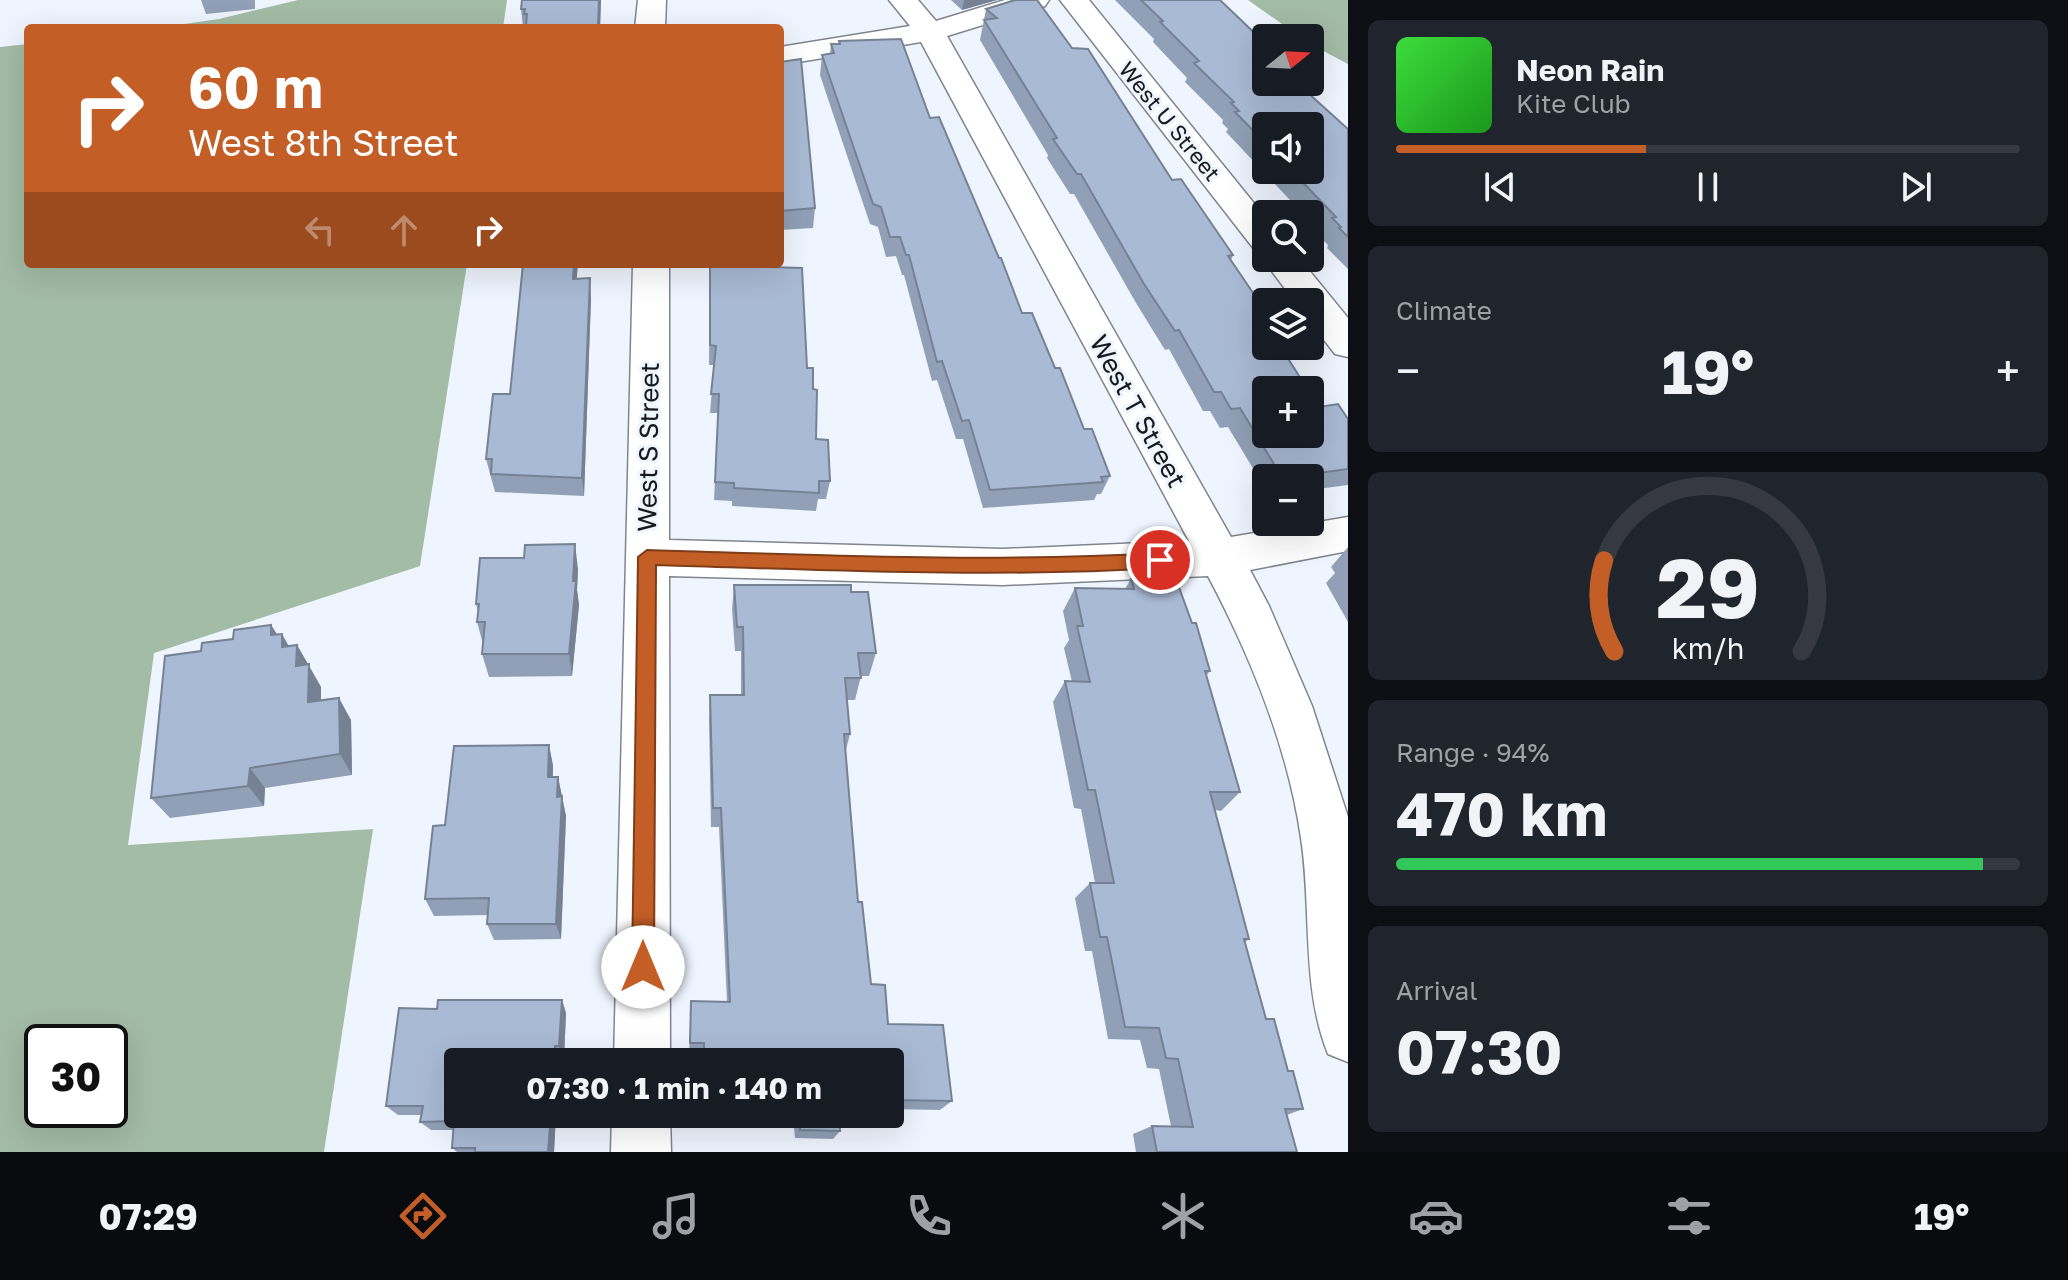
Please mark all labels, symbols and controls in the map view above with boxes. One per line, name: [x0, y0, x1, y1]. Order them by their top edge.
north arrow: [1252, 24, 1324, 96]
map controls: [1252, 24, 1324, 536]
text: Neon Rain: [1516, 52, 1664, 88]
text: 60 m: [188, 53, 323, 120]
icon: right: [56, 56, 160, 160]
street label: West U Street: [1114, 56, 1226, 186]
text: Kite Club: [1516, 88, 1631, 119]
button: sound: [1252, 112, 1324, 184]
text: West 8th Street: [188, 121, 459, 164]
icon: previous: [1478, 165, 1522, 209]
icon: pause: [1686, 165, 1730, 209]
icon: next: [1894, 165, 1938, 209]
button: search: [1252, 200, 1324, 272]
icon: left: [298, 208, 342, 252]
icon: ahead: [382, 208, 426, 252]
icon: right: [466, 208, 510, 252]
button: layers: [1252, 288, 1324, 360]
text: Climate: [1396, 295, 1492, 326]
street label: West T Street: [1083, 329, 1193, 493]
text: 19°: [1662, 335, 1754, 407]
text: −: [1396, 344, 1420, 397]
text: +: [1996, 344, 2020, 397]
street label: West S Street: [631, 362, 665, 532]
button: +: [1252, 376, 1324, 448]
button: −: [1252, 464, 1324, 536]
pin: [1126, 526, 1194, 594]
text: 29: [1656, 536, 1760, 636]
icon: arrive: [1138, 538, 1182, 582]
text: km/h: [1672, 631, 1744, 665]
text: Range · 94%: [1396, 737, 1549, 768]
text: 470 km: [1396, 777, 1608, 849]
position arrow: [601, 925, 685, 1009]
text: Arrival: [1396, 975, 1477, 1006]
text: 07:30: [1396, 1015, 1563, 1087]
speed limit sign: 30: [24, 1024, 128, 1128]
text: 07:30 · 1 min · 140 m: [526, 1070, 822, 1106]
icon: directions: [395, 1188, 451, 1244]
icon: music: [648, 1188, 704, 1244]
icon: phone: [901, 1188, 957, 1244]
icon: climate: [1155, 1188, 1211, 1244]
icon: car: [1408, 1188, 1464, 1244]
icon: filters: [1661, 1188, 1717, 1244]
text: 07:29: [99, 1195, 198, 1238]
text: 19°: [1914, 1195, 1969, 1238]

